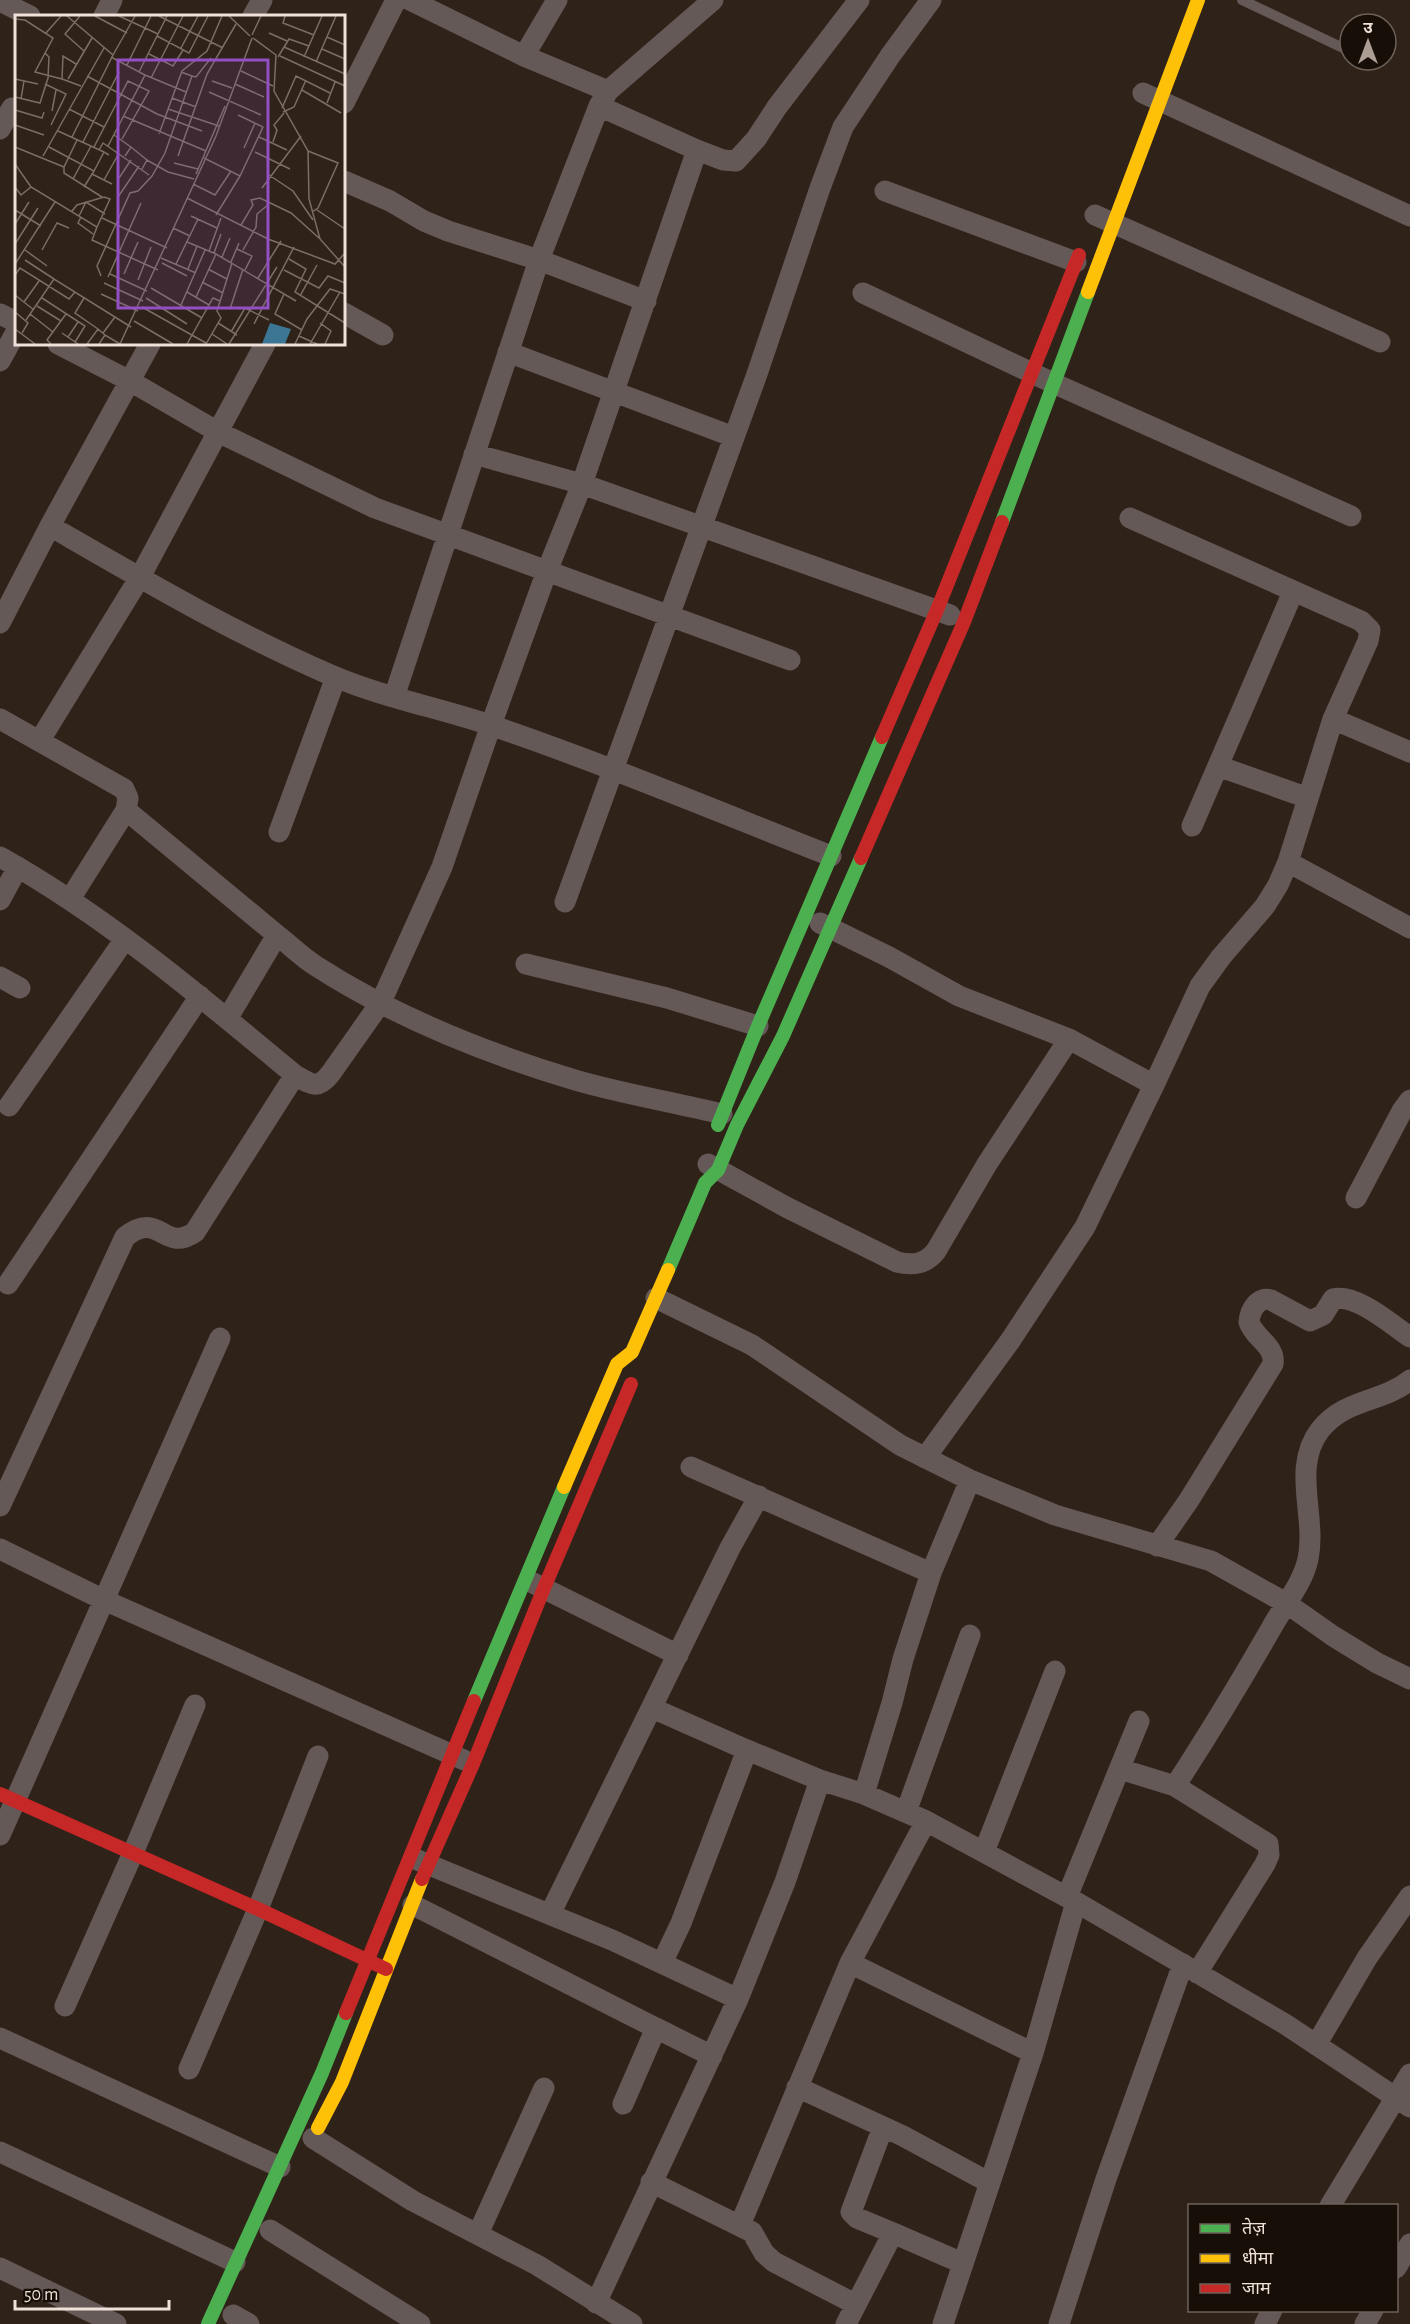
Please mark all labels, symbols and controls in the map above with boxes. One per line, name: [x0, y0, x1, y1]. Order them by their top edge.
north arrow: [1338, 12, 1398, 72]
inset map: [15, 15, 345, 345]
text: उ: [1363, 20, 1373, 36]
legend: [1188, 2204, 1398, 2312]
text: तेज़: [1242, 2217, 1266, 2238]
text: धीमा: [1242, 2248, 1273, 2268]
scale bar: [15, 2273, 170, 2311]
text: जाम: [1242, 2280, 1272, 2298]
text: 50 m: [24, 2286, 58, 2304]

